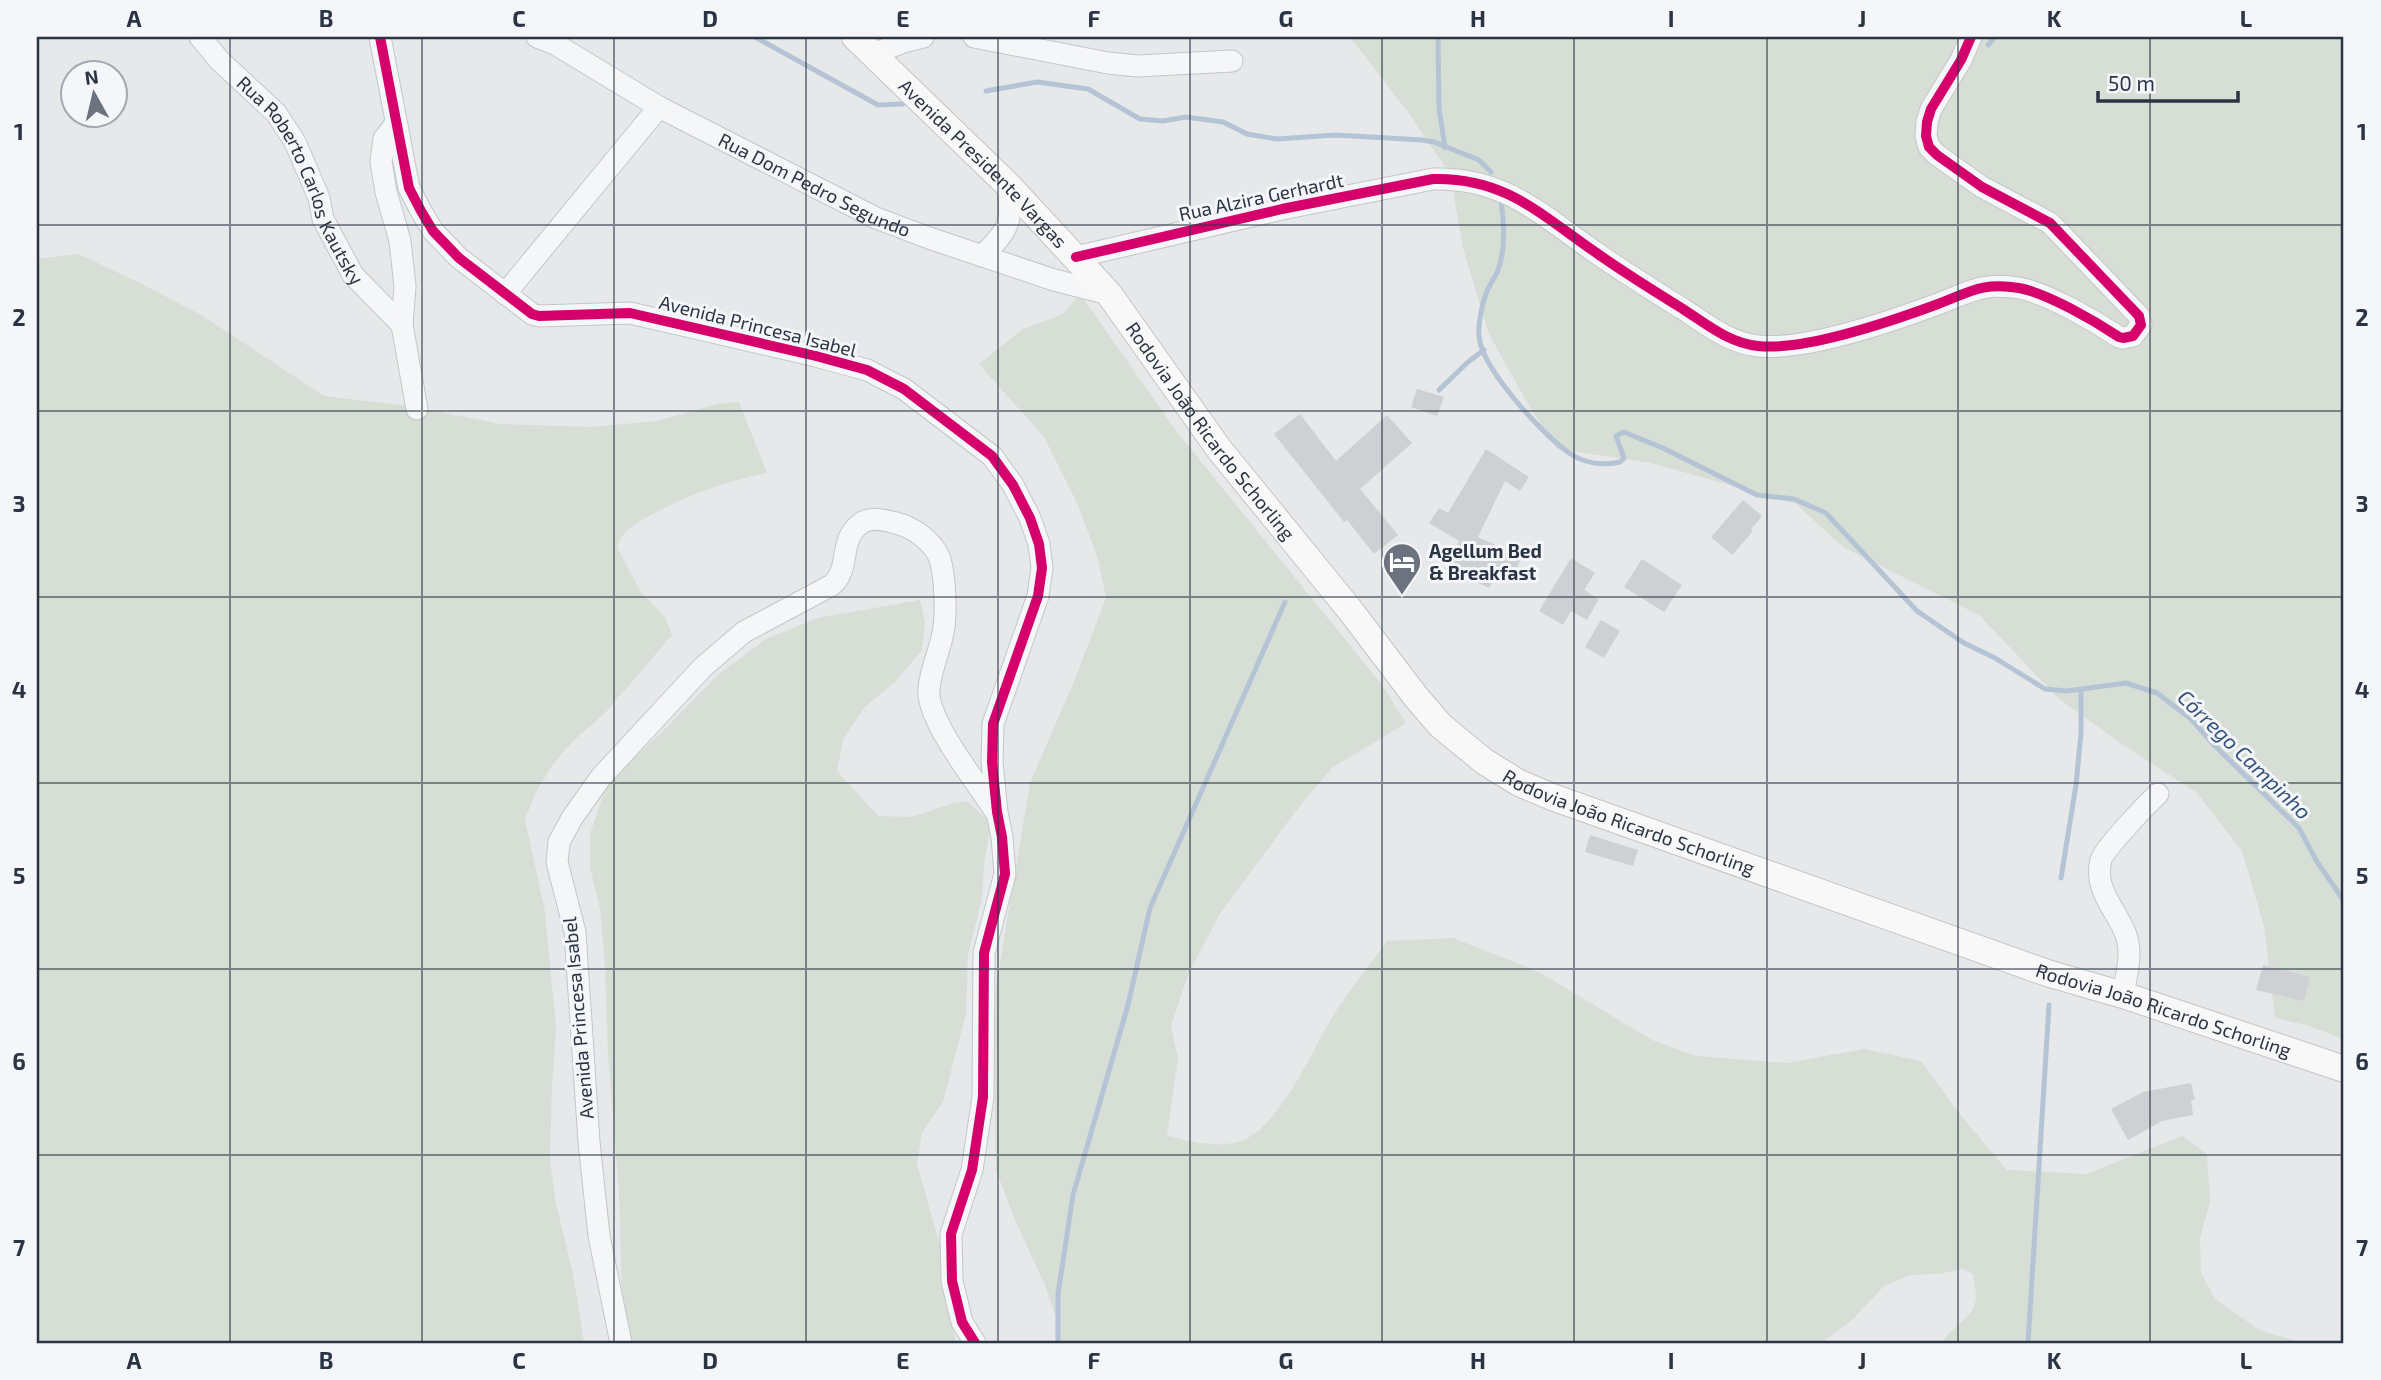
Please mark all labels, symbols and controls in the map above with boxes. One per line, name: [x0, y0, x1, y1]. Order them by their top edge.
text: A: [126, 4, 142, 32]
text: B: [319, 4, 333, 32]
text: C: [512, 4, 526, 32]
text: D: [702, 4, 718, 32]
text: E: [896, 4, 910, 32]
text: F: [1088, 4, 1101, 32]
text: G: [1279, 4, 1293, 32]
text: H: [1470, 4, 1486, 32]
text: I: [1668, 4, 1674, 32]
text: J: [1858, 4, 1866, 32]
text: K: [2047, 4, 2062, 32]
text: L: [2240, 4, 2252, 32]
north arrow: [60, 60, 130, 130]
scale bar: [2098, 60, 2238, 104]
text: N: [83, 64, 100, 89]
text: 50 m: [2108, 70, 2155, 95]
street label: Rua Roberto Carlos Kautsky: [232, 71, 368, 289]
street label: Avenida Presidente Vargas: [894, 74, 1072, 252]
text: 1: [14, 117, 24, 145]
text: 1: [2357, 117, 2367, 145]
street label: Rua Dom Pedro Segundo: [715, 127, 914, 241]
street label: Rua Alzira Gerhardt: [1176, 168, 1345, 225]
street label: Avenida Princesa Isabel: [657, 290, 860, 361]
text: 2: [12, 303, 26, 331]
text: 2: [2355, 303, 2369, 331]
street label: Rodovia João Ricardo Schorling: [1121, 317, 1300, 545]
text: 3: [12, 489, 26, 517]
text: 3: [2355, 489, 2369, 517]
place label: Agellum Bed & Breakfast: [1429, 539, 1542, 584]
hotel icon: Agellum Bed & Breakfast: [1381, 541, 1423, 596]
text: 4: [12, 675, 26, 703]
text: 4: [2355, 675, 2369, 703]
water label: Córrego Campinho: [2173, 684, 2317, 824]
street label: Rodovia João Ricardo Schorling: [1499, 764, 1758, 879]
text: 5: [13, 861, 25, 889]
text: 5: [2356, 861, 2368, 889]
street label: Avenida Princesa Isabel: [557, 916, 598, 1120]
street label: Rodovia João Ricardo Schorling: [2033, 958, 2295, 1062]
text: 6: [12, 1047, 26, 1075]
text: 6: [2355, 1047, 2369, 1075]
text: 7: [13, 1233, 25, 1261]
text: 7: [2356, 1233, 2368, 1261]
text: A: [126, 1346, 142, 1374]
text: B: [319, 1346, 333, 1374]
text: C: [512, 1346, 526, 1374]
text: D: [702, 1346, 718, 1374]
text: E: [896, 1346, 910, 1374]
text: F: [1088, 1346, 1101, 1374]
text: G: [1279, 1346, 1293, 1374]
text: H: [1470, 1346, 1486, 1374]
text: I: [1668, 1346, 1674, 1374]
text: J: [1858, 1346, 1866, 1374]
text: K: [2047, 1346, 2062, 1374]
text: L: [2240, 1346, 2252, 1374]

